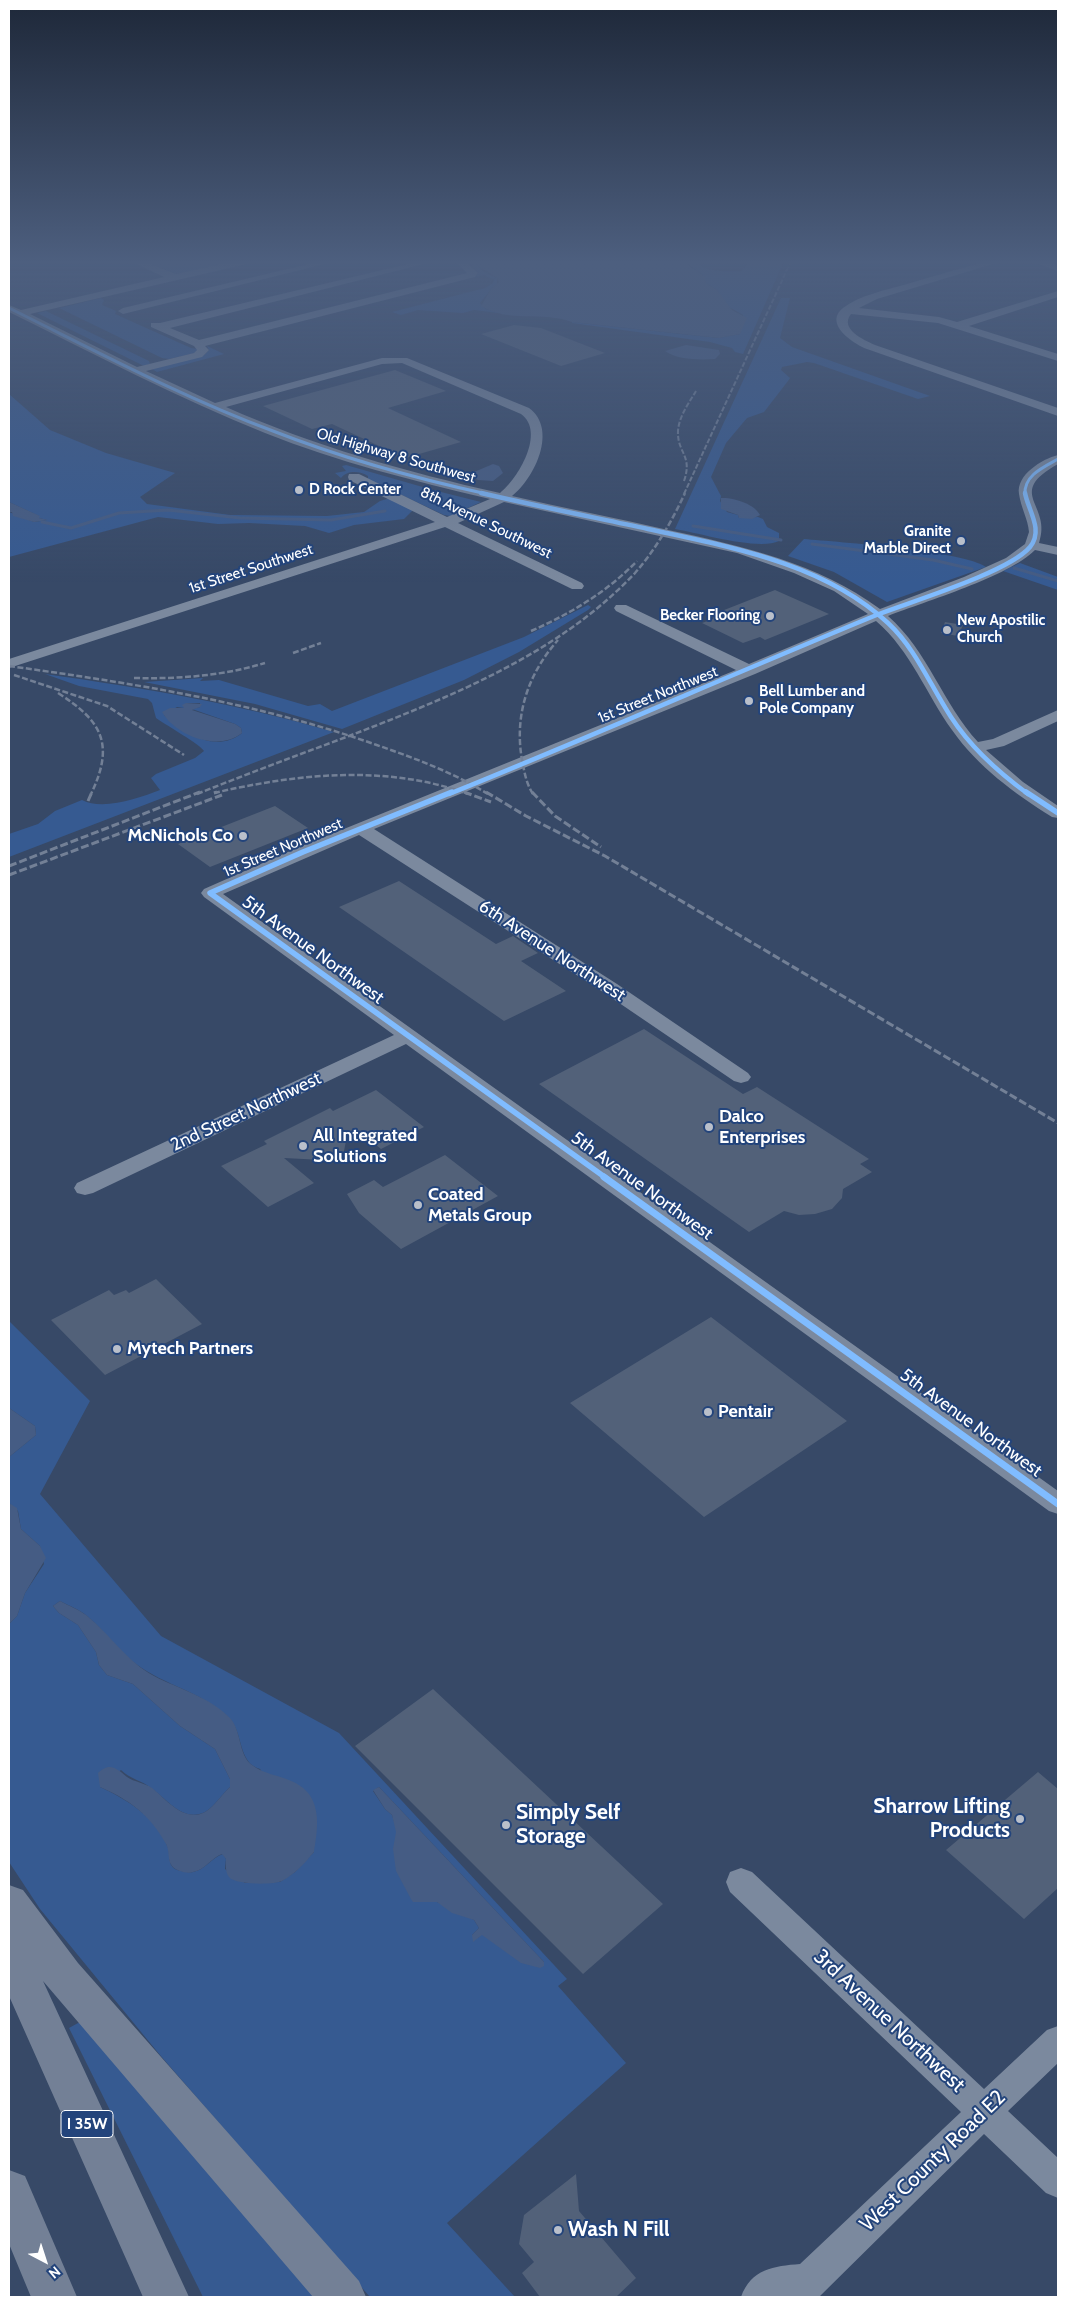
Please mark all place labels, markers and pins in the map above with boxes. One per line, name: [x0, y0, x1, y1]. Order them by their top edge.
place label: D Rock Center: [309, 481, 401, 499]
marker: D Rock Center: [293, 484, 305, 496]
place label: Granite Marble Direct: [864, 523, 951, 558]
marker: Granite Marble Direct: [955, 535, 967, 547]
place label: Becker Flooring: [660, 607, 760, 625]
marker: Becker Flooring: [764, 610, 776, 622]
place label: New Apostilic Church: [957, 612, 1045, 647]
marker: New Apostilic Church: [941, 624, 953, 636]
place label: Bell Lumber and Pole Company: [759, 683, 865, 718]
marker: Bell Lumber and Pole Company: [743, 695, 755, 707]
place label: McNichols Co: [128, 825, 233, 847]
marker: McNichols Co: [237, 830, 249, 842]
place label: Dalco Enterprises: [719, 1106, 805, 1148]
marker: Dalco Enterprises: [703, 1121, 715, 1133]
place label: All Integrated Solutions: [313, 1125, 417, 1168]
marker: All Integrated Solutions: [297, 1140, 309, 1152]
place label: Coated Metals Group: [428, 1184, 532, 1226]
marker: Coated Metals Group: [412, 1199, 424, 1211]
place label: Mytech Partners: [127, 1338, 253, 1360]
marker: Mytech Partners: [111, 1343, 123, 1355]
place label: Pentair: [718, 1401, 773, 1423]
marker: Pentair: [702, 1406, 714, 1418]
place label: Sharrow Lifting Products: [873, 1794, 1010, 1844]
place label: Simply Self Storage: [516, 1800, 620, 1850]
marker: Sharrow Lifting Products: [1014, 1813, 1026, 1825]
marker: Simply Self Storage: [500, 1819, 512, 1831]
place label: Wash N Fill: [568, 2217, 670, 2243]
marker: Wash N Fill: [552, 2224, 564, 2236]

